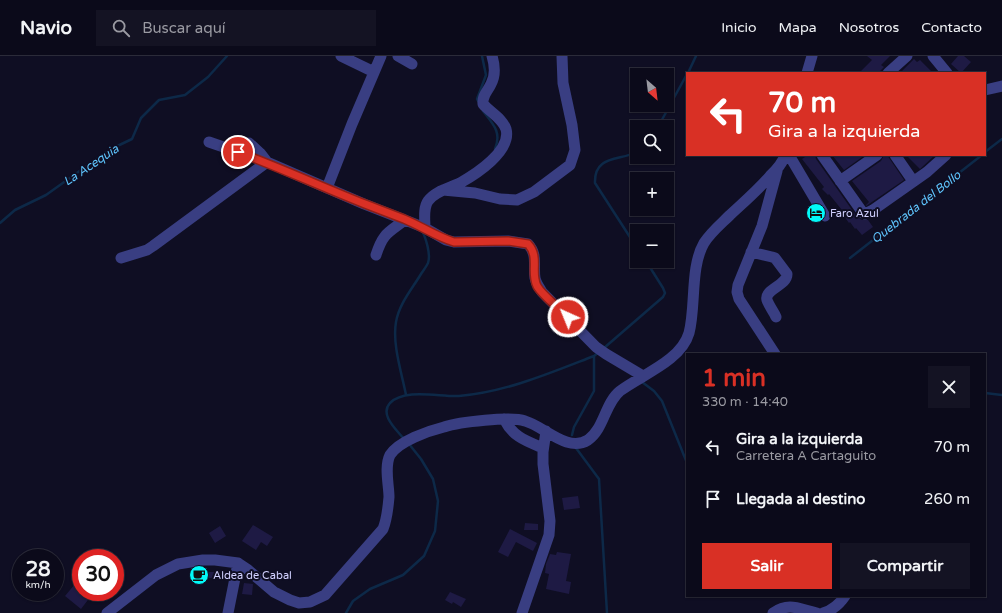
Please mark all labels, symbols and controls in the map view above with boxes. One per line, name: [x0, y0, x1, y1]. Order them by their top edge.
search box: [96, 10, 376, 46]
text: Navio: [20, 17, 72, 39]
icon: search: [110, 17, 132, 39]
text: Buscar aquí: [142, 19, 226, 37]
text: Inicio: [721, 19, 757, 36]
text: Mapa: [779, 19, 817, 36]
text: Nosotros: [839, 19, 899, 36]
text: Contacto: [921, 19, 982, 36]
north arrow: [630, 68, 674, 112]
map controls: [630, 68, 674, 268]
text: 70 m: [768, 86, 836, 120]
icon: left: [702, 88, 754, 140]
button: search: [630, 120, 674, 164]
text: Gira a la izquierda: [768, 120, 920, 142]
pin: [221, 135, 255, 169]
water label: La Acequia: [61, 141, 121, 189]
icon: arrive: [227, 141, 249, 163]
water label: Quebrada del Bollo: [869, 167, 964, 246]
button: +: [630, 172, 674, 216]
hotel icon: Faro Azul: [805, 202, 827, 224]
place label: Faro Azul: [830, 207, 879, 220]
button: −: [630, 224, 674, 268]
position arrow: [547, 296, 589, 338]
text: 1 min: [702, 364, 766, 393]
button: close: [928, 366, 970, 408]
text: 330 m · 14:40: [702, 394, 788, 410]
text: Gira a la izquierda: [736, 430, 863, 448]
icon: left: [702, 436, 724, 458]
text: 70 m: [933, 438, 970, 456]
text: Carretera A Cartaguito: [736, 448, 876, 464]
icon: arrive: [702, 488, 724, 510]
text: Llegada al destino: [736, 490, 865, 508]
text: 260 m: [924, 490, 970, 508]
button: Salir: [702, 543, 832, 589]
button: Compartir: [840, 543, 970, 589]
speed limit sign: 30: [72, 549, 124, 601]
text: 28: [25, 558, 51, 582]
cafe icon: Aldea de Cabal: [188, 564, 210, 586]
place label: Aldea de Cabal: [213, 569, 292, 582]
text: km/h: [25, 579, 51, 591]

